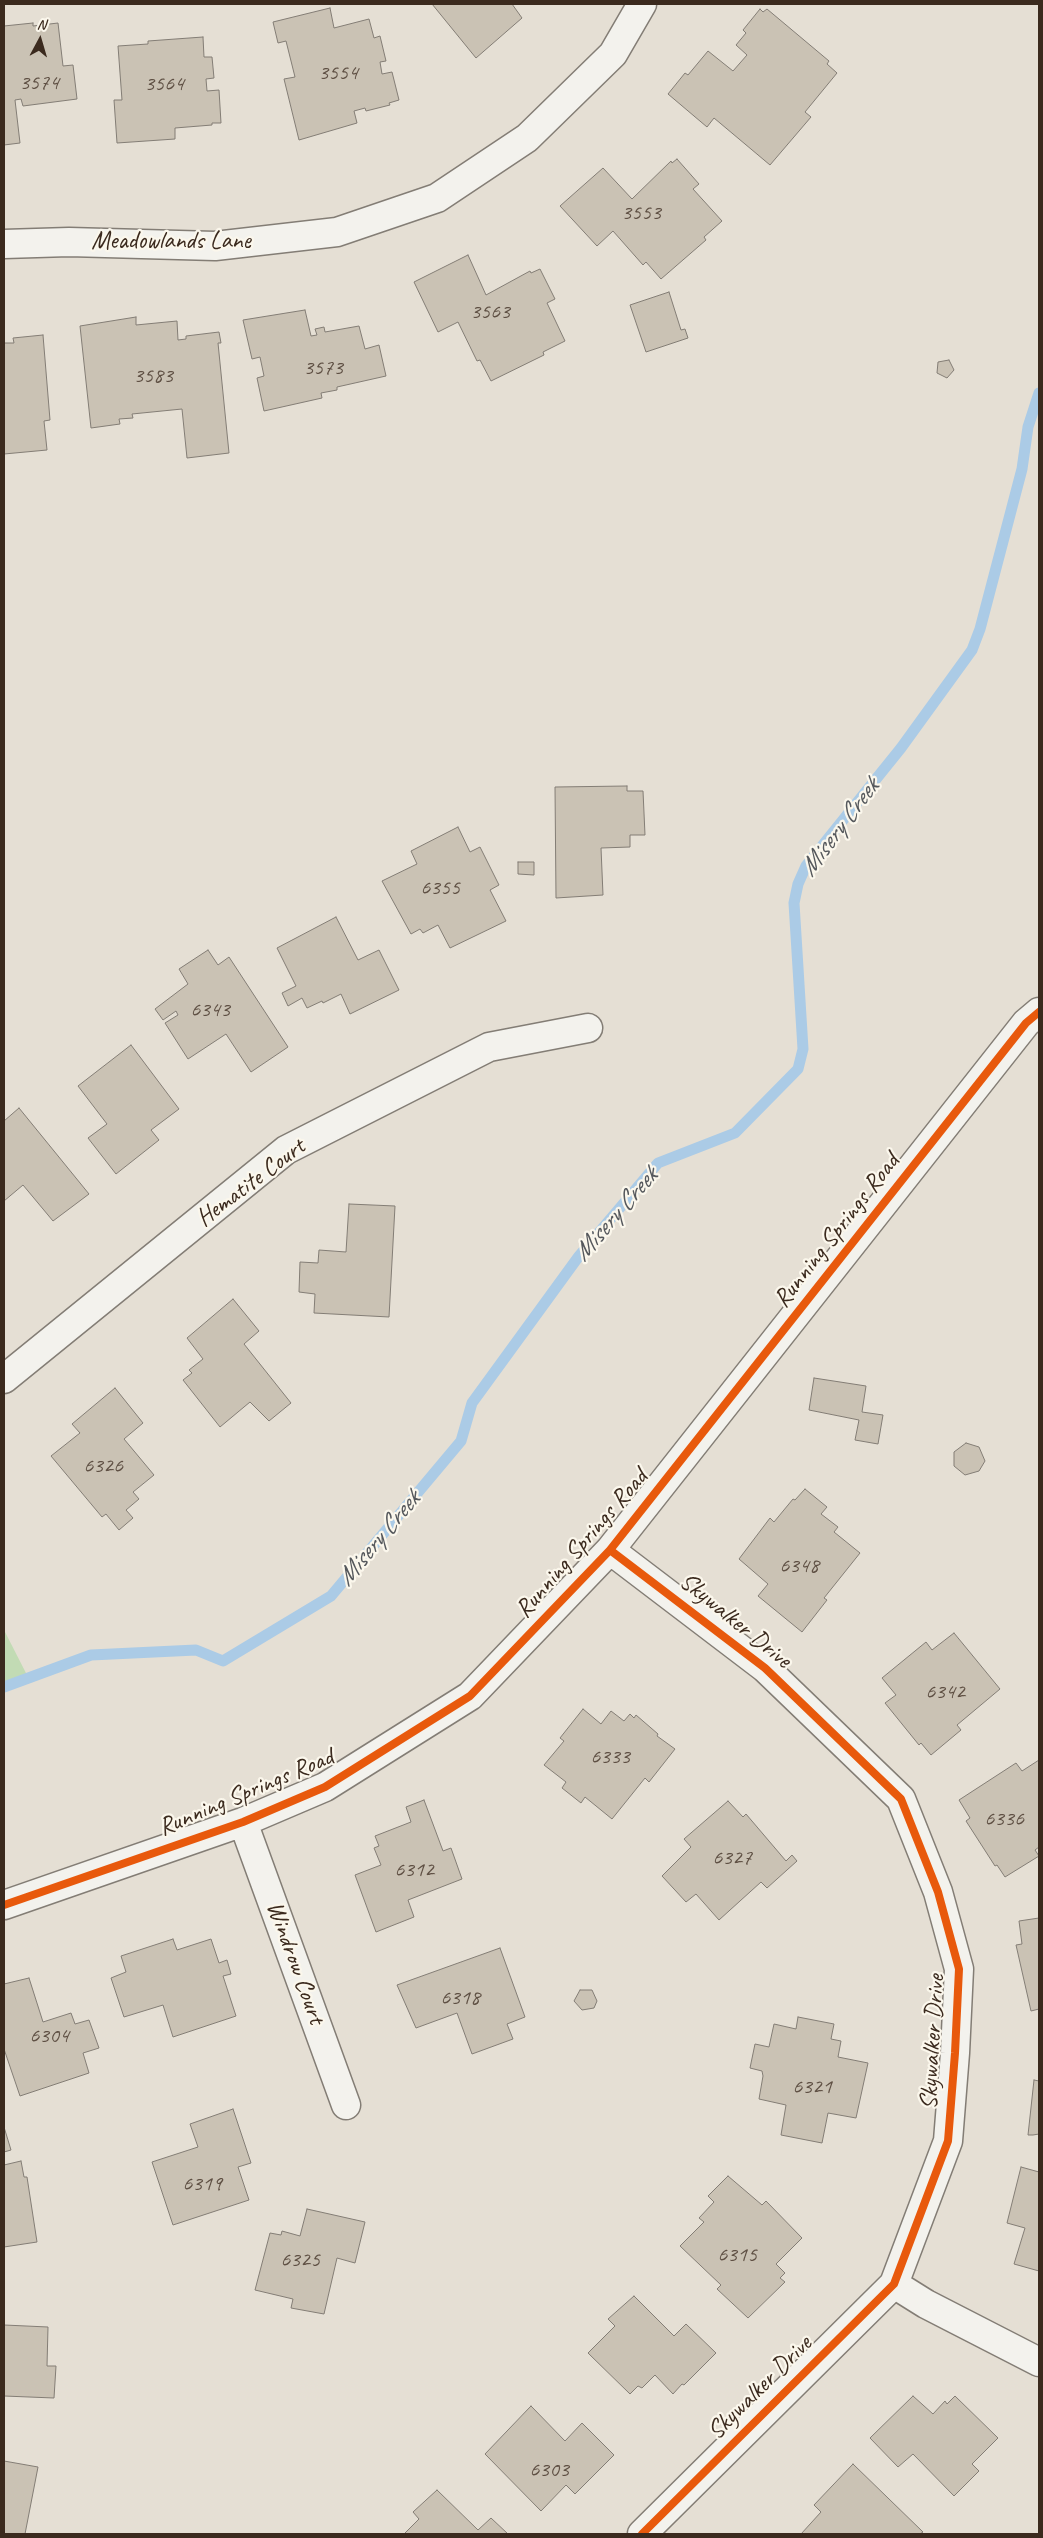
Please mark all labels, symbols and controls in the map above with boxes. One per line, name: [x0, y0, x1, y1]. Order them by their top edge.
north arrow: [15, 15, 65, 65]
text: N: [36, 16, 47, 33]
house number: 3554: [318, 60, 358, 86]
house number: 3574: [19, 70, 59, 96]
house number: 3564: [144, 71, 184, 97]
house number: 3553: [621, 200, 661, 226]
street label: Meadowlands Lane: [91, 226, 251, 256]
house number: 3563: [470, 299, 510, 325]
house number: 3573: [303, 355, 343, 381]
house number: 3583: [133, 363, 173, 389]
water label: Misery Creek: [793, 773, 887, 883]
house number: 6355: [420, 875, 460, 901]
house number: 6343: [190, 997, 230, 1023]
street label: Hematite Court: [191, 1132, 311, 1234]
street label: Running Springs Road: [768, 1148, 906, 1314]
water label: Misery Creek: [567, 1162, 665, 1268]
house number: 6326: [83, 1453, 123, 1479]
street label: Running Springs Road: [509, 1464, 655, 1624]
water label: Misery Creek: [331, 1485, 427, 1593]
house number: 6348: [779, 1553, 819, 1579]
street label: Skywalker Drive: [673, 1567, 797, 1675]
house number: 6342: [925, 1679, 965, 1705]
street label: Running Springs Road: [154, 1743, 338, 1843]
house number: 6333: [590, 1744, 630, 1770]
house number: 6336: [984, 1806, 1024, 1832]
house number: 6327: [712, 1845, 752, 1871]
house number: 6312: [394, 1857, 434, 1883]
street label: Windrow Court: [259, 1898, 331, 2028]
street label: Skywalker Drive: [914, 1974, 952, 2110]
house number: 6318: [440, 1985, 480, 2011]
house number: 6304: [29, 2023, 69, 2049]
house number: 6321: [792, 2074, 832, 2100]
house number: 6319: [182, 2171, 222, 2197]
house number: 6315: [717, 2242, 757, 2268]
house number: 6325: [280, 2247, 320, 2273]
street label: Skywalker Drive: [702, 2330, 818, 2446]
house number: 6303: [529, 2457, 569, 2483]

